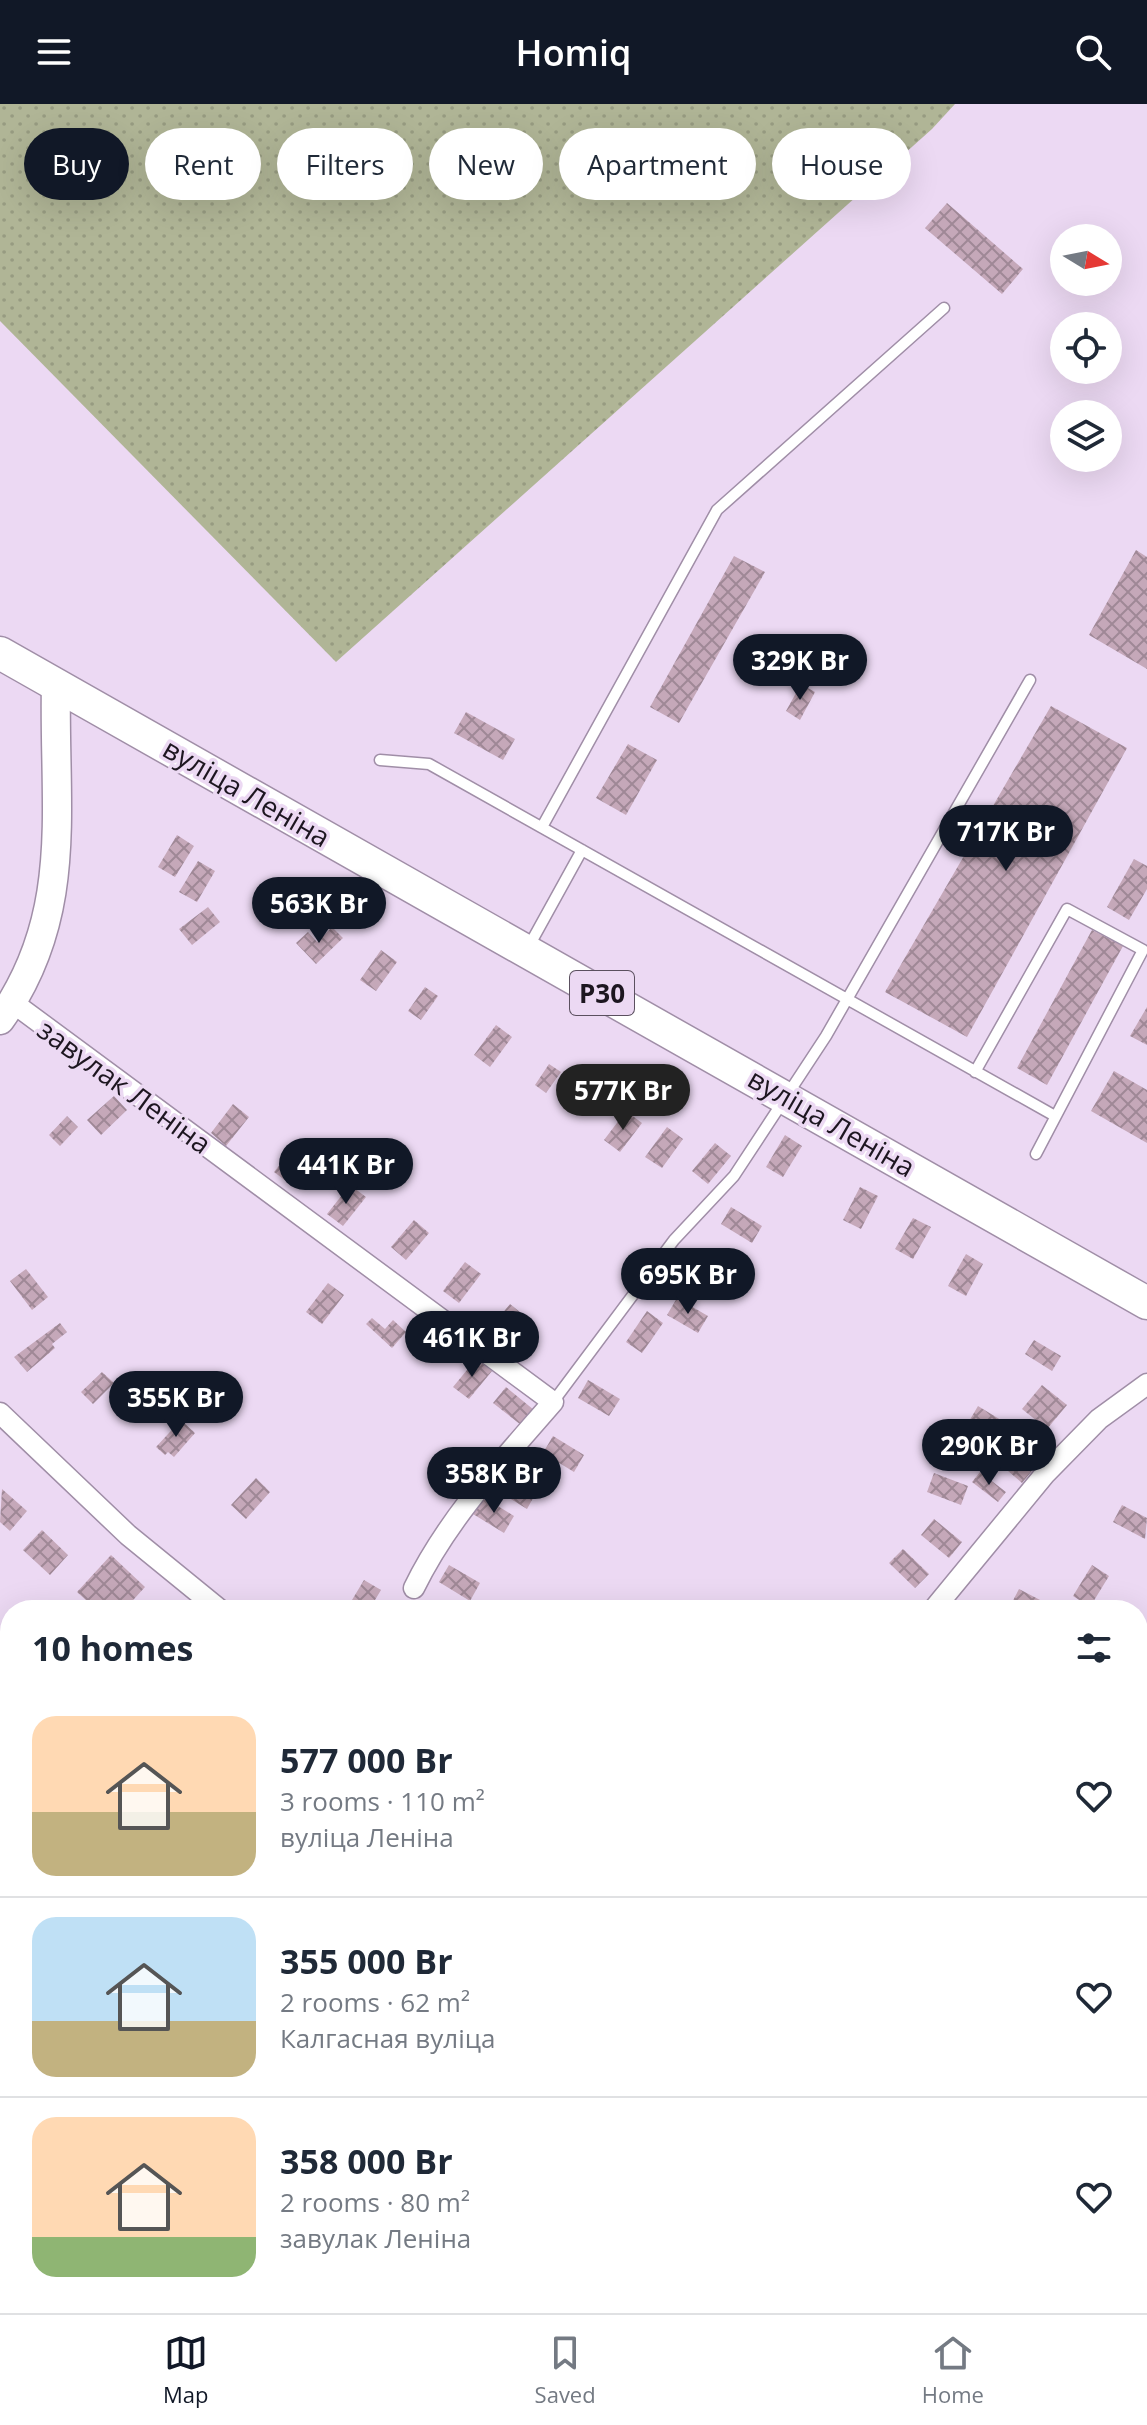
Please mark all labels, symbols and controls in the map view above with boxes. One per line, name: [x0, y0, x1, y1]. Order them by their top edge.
text: Homiq: [516, 28, 631, 77]
icon: menu: [32, 30, 76, 74]
icon: search: [1071, 30, 1115, 74]
chip: Buy: [24, 128, 129, 200]
chip: Rent: [145, 128, 261, 200]
chip: Filters: [277, 128, 413, 200]
chip: New: [429, 128, 543, 200]
chip: Apartment: [559, 128, 756, 200]
chip: House: [772, 128, 911, 200]
north arrow: [1050, 224, 1122, 296]
map controls: [1050, 224, 1122, 472]
button: locate: [1050, 312, 1122, 384]
button: layers: [1050, 400, 1122, 472]
pin: 329K Br: [726, 634, 874, 702]
text: 329K Br: [751, 642, 849, 678]
street label: вуліца Леніна: [157, 729, 337, 855]
pin: 717K Br: [932, 805, 1080, 873]
text: 717K Br: [957, 813, 1055, 849]
pin: 563K Br: [245, 877, 393, 945]
text: 563K Br: [270, 885, 368, 921]
road number: Р30: [570, 971, 634, 1015]
street label: завулак Леніна: [31, 1010, 219, 1162]
street label: вуліца Леніна: [742, 1059, 922, 1185]
pin: 577K Br: [549, 1064, 697, 1132]
text: 577K Br: [574, 1072, 672, 1108]
pin: 441K Br: [272, 1138, 420, 1206]
text: 441K Br: [297, 1146, 395, 1182]
pin: 695K Br: [614, 1248, 762, 1316]
text: 695K Br: [639, 1256, 737, 1292]
pin: 461K Br: [398, 1311, 546, 1379]
text: 461K Br: [423, 1319, 521, 1355]
pin: 355K Br: [102, 1371, 250, 1439]
text: 355K Br: [127, 1379, 225, 1415]
pin: 290K Br: [915, 1419, 1063, 1487]
text: 290K Br: [940, 1427, 1038, 1463]
pin: 358K Br: [420, 1447, 568, 1515]
text: 358K Br: [445, 1455, 543, 1491]
text: 10 homes: [32, 1625, 193, 1671]
icon: filters: [1072, 1626, 1116, 1670]
text: 577 000 Br: [280, 1737, 453, 1783]
icon: home: [96, 1748, 192, 1844]
icon: heart: [1072, 1774, 1116, 1818]
text: 3 rooms · 110 m²: [280, 1783, 485, 1819]
text: вуліца Леніна: [280, 1819, 454, 1855]
text: 355 000 Br: [280, 1938, 453, 1984]
icon: home: [96, 1949, 192, 2045]
icon: heart: [1072, 1975, 1116, 2019]
text: 2 rooms · 62 m²: [280, 1984, 470, 2020]
text: Калгасная вуліца: [280, 2020, 495, 2056]
text: 358 000 Br: [280, 2138, 453, 2184]
icon: home: [96, 2149, 192, 2245]
icon: heart: [1072, 2175, 1116, 2219]
text: 2 rooms · 80 m²: [280, 2184, 470, 2220]
text: завулак Леніна: [280, 2220, 471, 2256]
tab: Map: [163, 2331, 209, 2409]
tab: Saved: [535, 2331, 596, 2409]
tab: Home: [922, 2331, 984, 2409]

